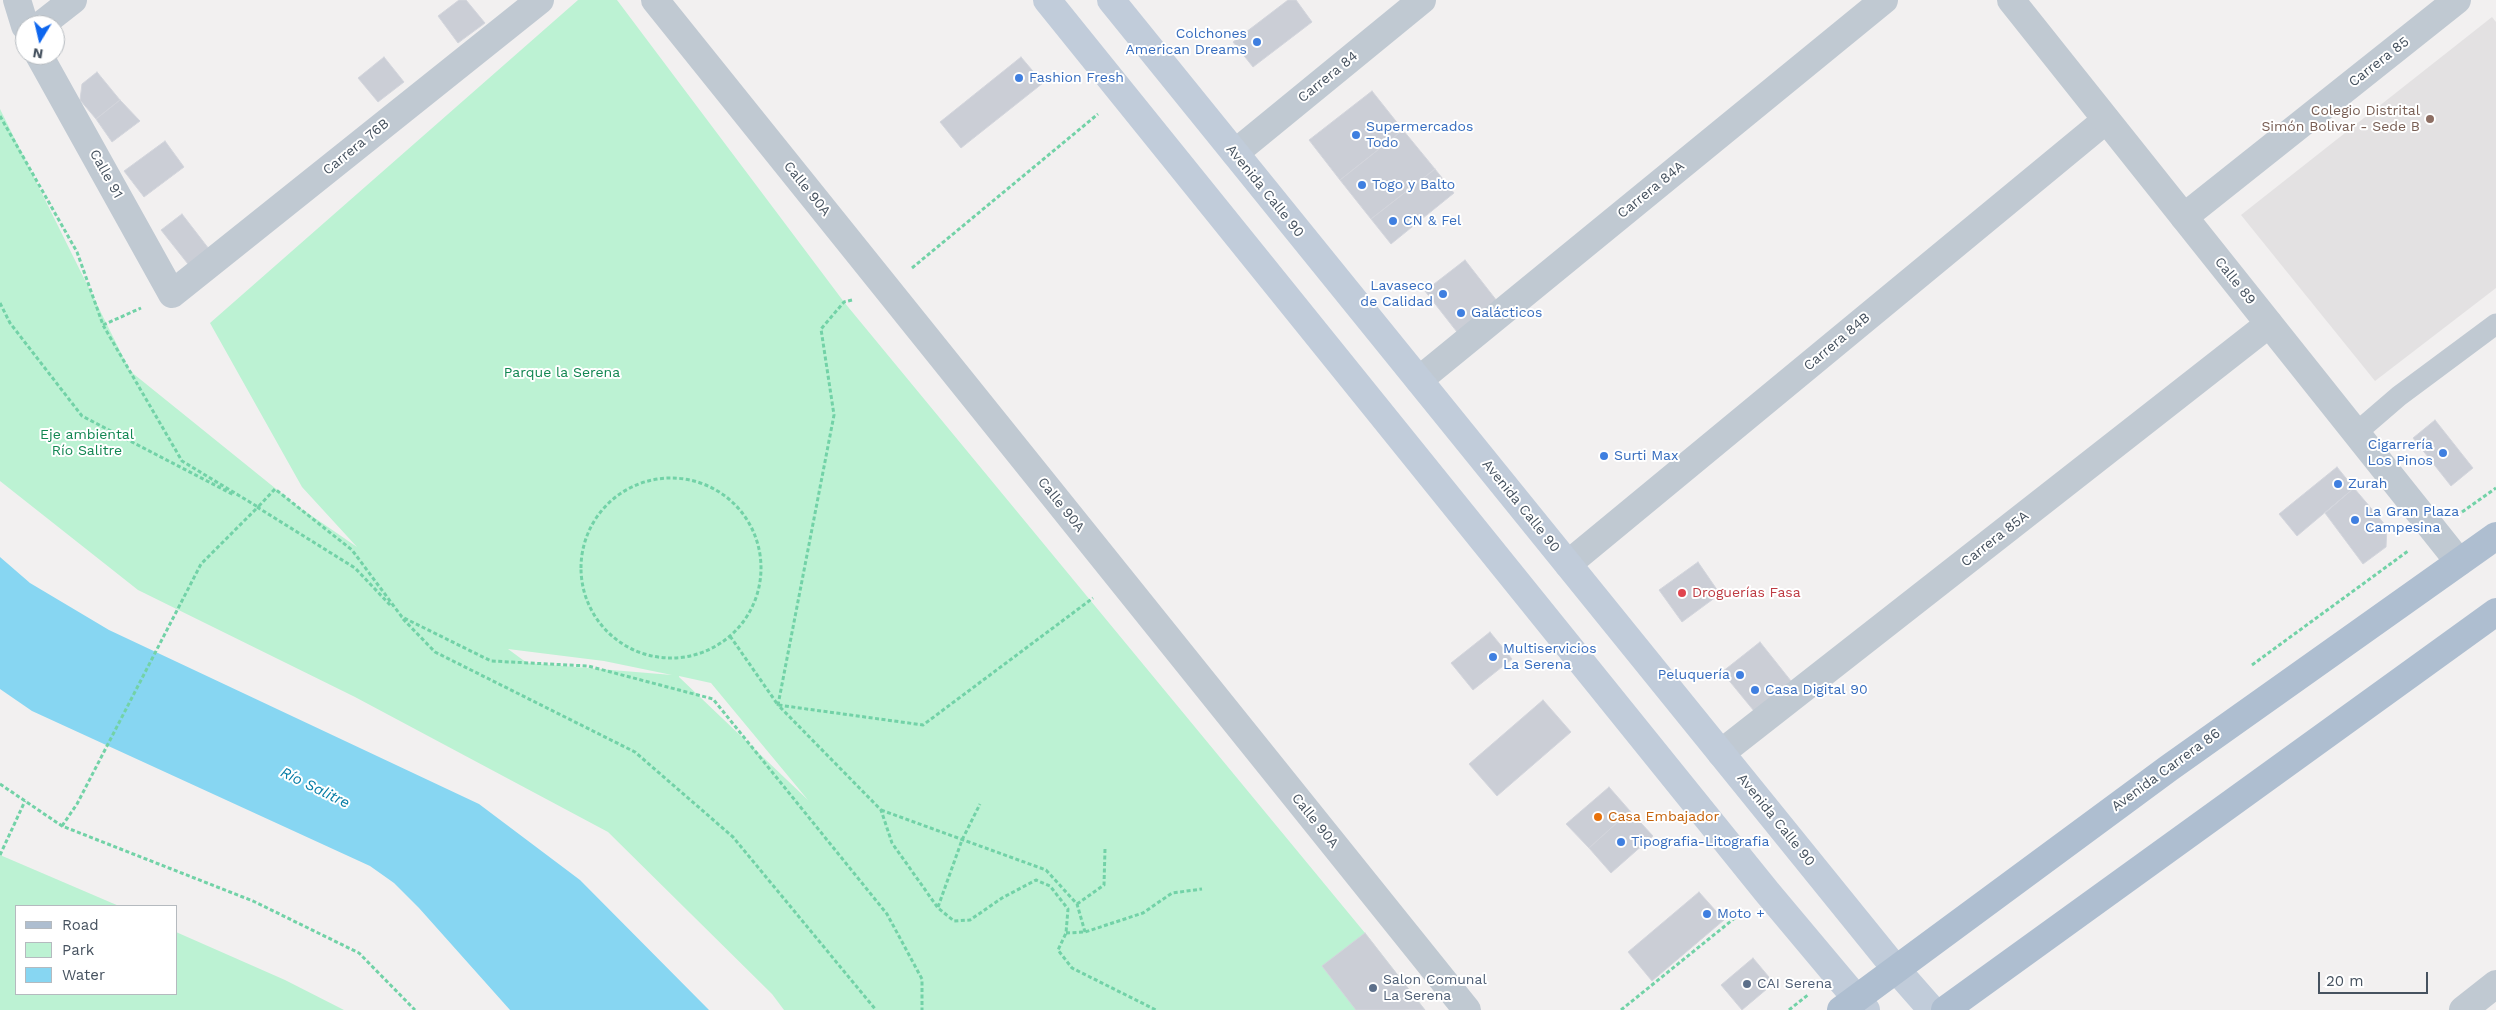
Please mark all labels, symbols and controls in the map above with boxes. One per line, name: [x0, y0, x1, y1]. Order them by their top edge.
north arrow: [15, 15, 65, 65]
place label: Colchones American Dreams: [1125, 26, 1247, 58]
street label: Carrera 85: [2346, 33, 2412, 91]
marker: Colchones American Dreams: [1251, 36, 1263, 48]
text: N: [31, 45, 44, 63]
street label: Carrera 84: [1295, 48, 1361, 106]
place label: Fashion Fresh: [1029, 70, 1124, 86]
marker: Fashion Fresh: [1013, 72, 1025, 84]
place label: Colegio Distrital Simón Bolivar - Sede B: [2261, 103, 2420, 136]
marker: Colegio Distrital Simón Bolivar - Sede B: [2424, 113, 2436, 125]
street label: Carrera 76B: [320, 115, 392, 179]
place label: Supermercados Todo: [1366, 119, 1473, 152]
marker: Supermercados Todo: [1350, 129, 1362, 141]
street label: Avenida Calle 90: [1223, 141, 1307, 241]
street label: Calle 91: [86, 147, 126, 201]
street label: Calle 90A: [780, 158, 834, 220]
street label: Carrera 84A: [1614, 158, 1688, 222]
place label: Togo y Balto: [1372, 177, 1455, 193]
marker: Togo y Balto: [1356, 179, 1368, 191]
place label: CN & Fel: [1403, 213, 1461, 229]
marker: CN & Fel: [1387, 215, 1399, 227]
street label: Calle 89: [2211, 254, 2259, 308]
place label: Lavaseco de Calidad: [1360, 278, 1433, 310]
marker: Lavaseco de Calidad: [1437, 288, 1449, 300]
place label: Galácticos: [1471, 305, 1542, 321]
marker: Galácticos: [1455, 307, 1467, 319]
street label: Carrera 84B: [1800, 309, 1874, 375]
park label: Parque la Serena: [504, 365, 620, 381]
park label: Eje ambiental Río Salitre: [40, 427, 134, 460]
place label: Cigarrería Los Pinos: [2368, 437, 2433, 470]
marker: Cigarrería Los Pinos: [2437, 447, 2449, 459]
place label: Surti Max: [1614, 448, 1678, 464]
marker: Surti Max: [1598, 450, 1610, 462]
street label: Avenida Calle 90: [1479, 456, 1563, 556]
street label: Calle 90A: [1034, 474, 1088, 536]
place label: Zurah: [2348, 476, 2387, 492]
marker: Zurah: [2332, 478, 2344, 490]
place label: La Gran Plaza Campesina: [2365, 504, 2459, 536]
street label: Carrera 85A: [1958, 507, 2032, 571]
marker: La Gran Plaza Campesina: [2349, 514, 2361, 526]
place label: Droguerías Fasa: [1692, 585, 1801, 601]
marker: Droguerías Fasa: [1676, 587, 1688, 599]
place label: Multiservicios La Serena: [1503, 641, 1597, 674]
marker: Multiservicios La Serena: [1487, 651, 1499, 663]
place label: Peluquería: [1658, 667, 1730, 683]
marker: Peluquería: [1734, 669, 1746, 681]
place label: Casa Digital 90: [1765, 682, 1868, 698]
marker: Casa Digital 90: [1749, 684, 1761, 696]
street label: Avenida Carrera 86: [2108, 725, 2224, 815]
water label: Río Salitre: [277, 764, 353, 812]
street label: Avenida Calle 90: [1734, 770, 1818, 870]
street label: Calle 90A: [1288, 790, 1342, 852]
place label: Casa Embajador: [1608, 809, 1719, 825]
marker: Casa Embajador: [1592, 811, 1604, 823]
place label: Tipografia-Litografia: [1631, 834, 1769, 850]
marker: Tipografia-Litografia: [1615, 836, 1627, 848]
legend: [15, 905, 178, 995]
place label: Moto +: [1717, 906, 1765, 922]
marker: Moto +: [1701, 908, 1713, 920]
text: Road: [62, 916, 99, 934]
text: Park: [62, 941, 94, 959]
scale bar: [2321, 962, 2431, 994]
text: Water: [62, 966, 105, 984]
place label: Salon Comunal La Serena: [1383, 972, 1487, 1004]
text: 20 m: [2326, 972, 2364, 990]
place label: CAI Serena: [1757, 976, 1832, 992]
marker: CAI Serena: [1741, 978, 1753, 990]
marker: Salon Comunal La Serena: [1367, 982, 1379, 994]

